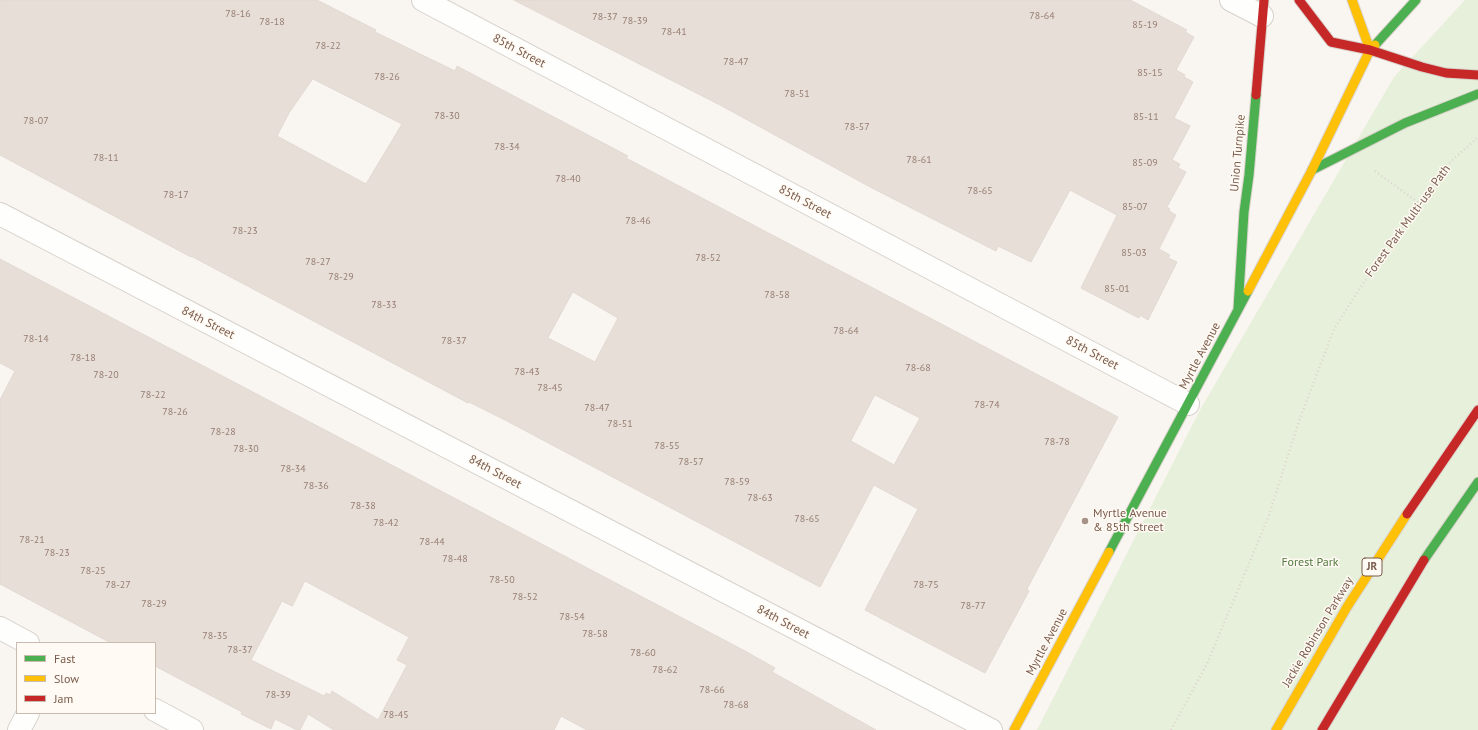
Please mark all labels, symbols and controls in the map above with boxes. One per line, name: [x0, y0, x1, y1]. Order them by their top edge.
house number: 78-16: [225, 8, 251, 20]
house number: 78-64: [1029, 10, 1055, 22]
house number: 78-37: [592, 11, 618, 23]
house number: 78-39: [622, 15, 648, 27]
house number: 78-18: [259, 16, 285, 28]
house number: 85-19: [1132, 19, 1158, 31]
house number: 78-41: [661, 26, 687, 38]
street label: 85th Street: [490, 31, 548, 71]
house number: 78-22: [315, 40, 341, 52]
house number: 78-47: [723, 56, 749, 68]
house number: 85-15: [1137, 67, 1163, 79]
house number: 78-26: [374, 71, 400, 83]
house number: 78-51: [784, 88, 810, 100]
house number: 78-30: [434, 110, 460, 122]
house number: 85-11: [1133, 111, 1159, 123]
street label: Union Turnpike: [1227, 114, 1249, 192]
house number: 78-07: [23, 115, 49, 127]
house number: 78-57: [844, 121, 870, 133]
house number: 78-34: [494, 141, 520, 153]
house number: 78-11: [93, 152, 119, 164]
house number: 78-61: [906, 154, 932, 166]
house number: 85-09: [1132, 157, 1158, 169]
street label: Forest Park Multi-use Path: [1362, 162, 1454, 280]
house number: 78-40: [555, 173, 581, 185]
street label: 85th Street: [776, 182, 834, 222]
house number: 78-65: [967, 185, 993, 197]
house number: 78-17: [163, 189, 189, 201]
house number: 85-07: [1122, 201, 1148, 213]
house number: 78-46: [625, 215, 651, 227]
house number: 78-23: [232, 225, 258, 237]
house number: 85-03: [1121, 247, 1147, 259]
house number: 78-52: [695, 252, 721, 264]
house number: 78-27: [305, 256, 331, 268]
house number: 78-29: [328, 271, 354, 283]
house number: 85-01: [1104, 283, 1130, 295]
house number: 78-58: [764, 289, 790, 301]
house number: 78-33: [371, 299, 397, 311]
street label: 84th Street: [179, 304, 237, 342]
street label: Myrtle Avenue: [1176, 320, 1224, 392]
house number: 78-64: [833, 325, 859, 337]
house number: 78-14: [23, 333, 49, 345]
street label: 85th Street: [1063, 333, 1121, 373]
house number: 78-37: [441, 335, 467, 347]
house number: 78-18: [70, 352, 96, 364]
house number: 78-68: [905, 362, 931, 374]
house number: 78-43: [514, 366, 540, 378]
house number: 78-20: [93, 369, 119, 381]
house number: 78-45: [537, 382, 563, 394]
house number: 78-22: [140, 389, 166, 401]
house number: 78-74: [974, 399, 1000, 411]
house number: 78-47: [584, 402, 610, 414]
house number: 78-26: [162, 406, 188, 418]
house number: 78-51: [607, 418, 633, 430]
house number: 78-28: [210, 426, 236, 438]
house number: 78-78: [1044, 436, 1070, 448]
house number: 78-55: [654, 440, 680, 452]
house number: 78-30: [233, 443, 259, 455]
street label: 84th Street: [466, 452, 524, 492]
house number: 78-57: [678, 456, 704, 468]
house number: 78-34: [280, 463, 306, 475]
house number: 78-59: [724, 476, 750, 488]
house number: 78-36: [303, 480, 329, 492]
house number: 78-63: [747, 492, 773, 504]
house number: 78-38: [350, 500, 376, 512]
place label: Myrtle Avenue & 85th Street: [1093, 507, 1167, 535]
house number: 78-65: [794, 513, 820, 525]
marker: Myrtle Avenue & 85th Street: [1080, 516, 1090, 526]
house number: 78-42: [373, 517, 399, 529]
house number: 78-21: [19, 534, 45, 546]
house number: 78-44: [419, 536, 445, 548]
house number: 78-23: [44, 547, 70, 559]
house number: 78-48: [442, 553, 468, 565]
park label: Forest Park: [1281, 556, 1339, 570]
road number: JR: [1362, 558, 1382, 576]
house number: 78-25: [80, 565, 106, 577]
house number: 78-50: [489, 574, 515, 586]
street label: Jackie Robinson Parkway: [1279, 574, 1357, 690]
house number: 78-27: [105, 579, 131, 591]
house number: 78-75: [913, 579, 939, 591]
house number: 78-52: [512, 591, 538, 603]
house number: 78-29: [141, 598, 167, 610]
house number: 78-77: [960, 600, 986, 612]
street label: 84th Street: [754, 602, 812, 642]
street label: Myrtle Avenue: [1023, 606, 1071, 678]
house number: 78-54: [559, 611, 585, 623]
house number: 78-58: [582, 628, 608, 640]
house number: 78-35: [202, 630, 228, 642]
legend: [16, 642, 156, 714]
house number: 78-37: [227, 644, 253, 656]
house number: 78-60: [630, 647, 656, 659]
text: Fast: [54, 651, 75, 666]
house number: 78-62: [652, 664, 678, 676]
text: Slow: [54, 671, 79, 686]
house number: 78-66: [699, 684, 725, 696]
house number: 78-39: [265, 689, 291, 701]
text: Jam: [54, 691, 73, 706]
house number: 78-68: [723, 699, 749, 711]
house number: 78-45: [383, 709, 409, 721]

